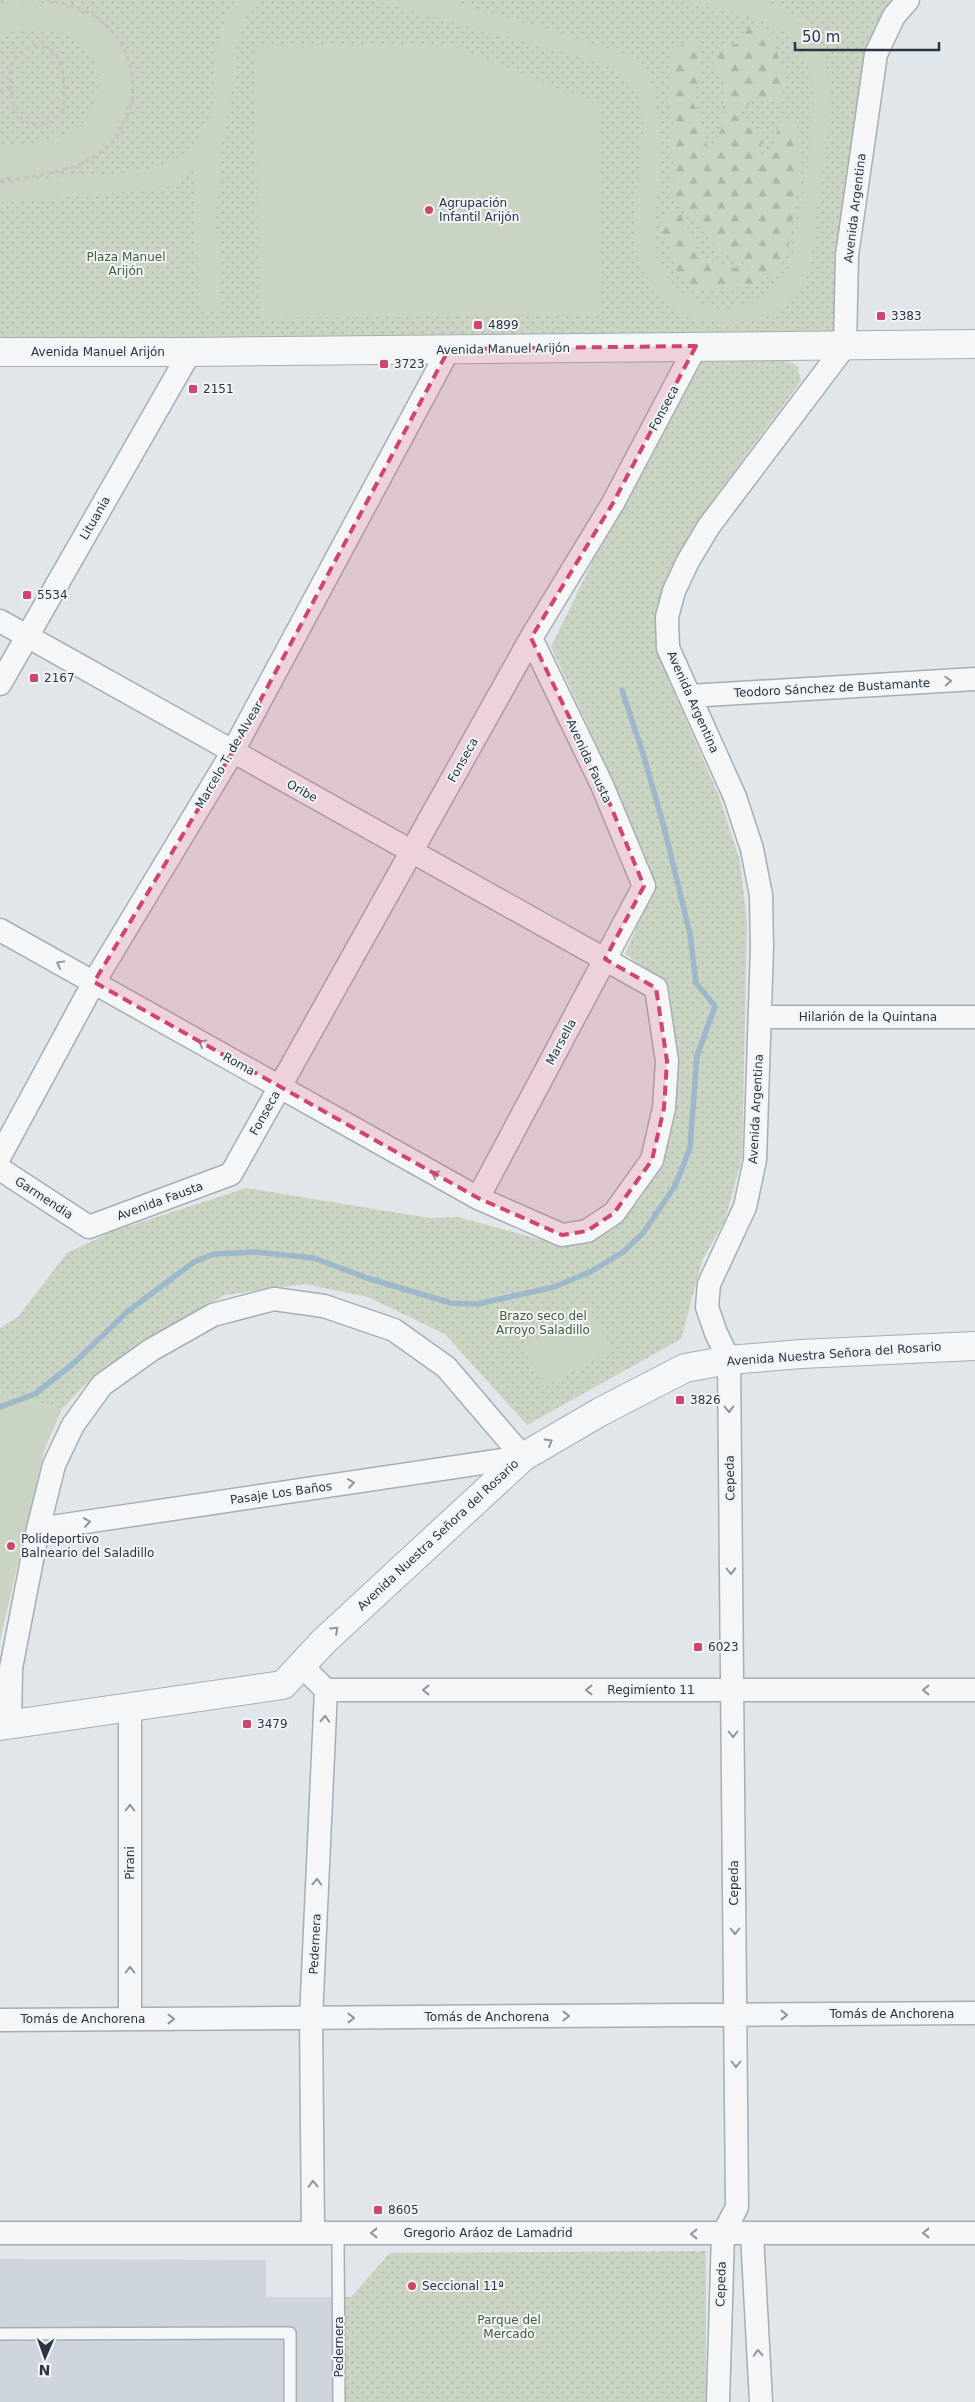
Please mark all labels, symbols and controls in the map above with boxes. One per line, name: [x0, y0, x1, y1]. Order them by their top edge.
scale bar: [795, 20, 939, 52]
text: 50 m: [802, 28, 840, 46]
street label: Avenida Argentina: [841, 152, 869, 264]
place label: Agrupación Infantil Arijón: [439, 196, 519, 224]
marker: Agrupación Infantil Arijón: [423, 204, 435, 216]
park label: Plaza Manuel Arijón: [86, 250, 166, 278]
place label: 3383: [891, 309, 922, 323]
marker: 3383: [875, 310, 887, 322]
place label: 4899: [488, 318, 519, 332]
marker: 4899: [472, 319, 484, 331]
street label: Avenida Manuel Arijón: [436, 341, 570, 357]
street label: Avenida Manuel Arijón: [31, 345, 165, 359]
place label: 3723: [394, 357, 425, 371]
marker: 3723: [378, 358, 390, 370]
place label: 2151: [203, 382, 234, 396]
marker: 2151: [187, 383, 199, 395]
street label: Fonseca: [646, 383, 682, 433]
street label: Lituania: [77, 494, 113, 542]
place label: 5534: [37, 588, 68, 602]
marker: 5534: [21, 589, 33, 601]
street label: Avenida Argentina: [664, 649, 722, 755]
place label: 2167: [44, 671, 75, 685]
marker: 2167: [28, 672, 40, 684]
one-way arrow: [944, 675, 952, 686]
street label: Teodoro Sánchez de Bustamante: [732, 676, 931, 700]
street label: Marcelo T. de Alvear: [193, 699, 265, 811]
street label: Avenida Fausta: [563, 717, 615, 805]
street label: Fonseca: [445, 735, 481, 785]
street label: Oribe: [284, 777, 320, 805]
one-way arrow: [57, 960, 66, 970]
street label: Hilarión de la Quintana: [799, 1010, 937, 1024]
street label: Marsella: [543, 1017, 579, 1067]
one-way arrow: [198, 1040, 207, 1050]
street label: Roma: [221, 1050, 257, 1078]
street label: Avenida Argentina: [746, 1054, 766, 1164]
street label: Fonseca: [247, 1088, 283, 1138]
one-way arrow: [431, 1171, 440, 1181]
street label: Garmendia: [12, 1174, 76, 1222]
street label: Avenida Fausta: [115, 1179, 205, 1223]
park label: Brazo seco del Arroyo Saladillo: [496, 1309, 590, 1337]
street label: Avenida Nuestra Señora del Rosario: [726, 1340, 942, 1368]
place label: 3826: [690, 1393, 721, 1407]
marker: 3826: [674, 1394, 686, 1406]
one-way arrow: [724, 1405, 735, 1413]
one-way arrow: [543, 1439, 552, 1449]
street label: Cepeda: [723, 1455, 737, 1501]
street label: Avenida Nuestra Señora del Rosario: [354, 1456, 522, 1614]
one-way arrow: [347, 1478, 356, 1488]
street label: Pasaje Los Baños: [229, 1479, 333, 1507]
one-way arrow: [83, 1517, 91, 1528]
place label: Polideportivo Balneario del Saladillo: [21, 1532, 154, 1560]
marker: Polideportivo Balneario del Saladillo: [5, 1540, 17, 1552]
one-way arrow: [726, 1567, 737, 1575]
one-way arrow: [330, 1627, 339, 1636]
place label: 6023: [708, 1640, 739, 1654]
marker: 6023: [692, 1641, 704, 1653]
street label: Regimiento 11: [607, 1683, 695, 1697]
one-way arrow: [422, 1685, 430, 1695]
one-way arrow: [585, 1685, 592, 1695]
one-way arrow: [922, 1685, 930, 1695]
one-way arrow: [319, 1715, 330, 1723]
place label: 3479: [257, 1717, 288, 1731]
marker: 3479: [241, 1718, 253, 1730]
one-way arrow: [728, 1730, 738, 1738]
one-way arrow: [125, 1804, 135, 1812]
street label: Pirani: [123, 1846, 137, 1880]
street label: Cepeda: [727, 1860, 741, 1906]
one-way arrow: [312, 1877, 323, 1885]
street label: Pedernera: [306, 1913, 324, 1975]
one-way arrow: [730, 1928, 740, 1935]
one-way arrow: [125, 1966, 135, 1974]
street label: Tomás de Anchorena: [829, 2007, 954, 2021]
one-way arrow: [781, 2009, 789, 2020]
street label: Tomás de Anchorena: [424, 2010, 549, 2024]
one-way arrow: [562, 2011, 570, 2021]
street label: Tomás de Anchorena: [20, 2012, 145, 2026]
one-way arrow: [348, 2013, 355, 2023]
one-way arrow: [168, 2014, 175, 2024]
one-way arrow: [731, 2060, 741, 2068]
one-way arrow: [308, 2180, 318, 2188]
place label: 8605: [388, 2203, 419, 2217]
marker: 8605: [372, 2204, 384, 2216]
street label: Gregorio Aráoz de Lamadrid: [403, 2226, 573, 2240]
one-way arrow: [370, 2228, 378, 2238]
one-way arrow: [922, 2228, 930, 2238]
one-way arrow: [690, 2229, 698, 2239]
street label: Cepeda: [713, 2261, 729, 2307]
place label: Seccional 11ª: [422, 2279, 504, 2293]
marker: Seccional 11ª: [406, 2280, 418, 2292]
park label: Parque del Mercado: [477, 2313, 541, 2341]
street label: Pedernera: [332, 2316, 346, 2378]
north arrow: [20, 2332, 70, 2382]
one-way arrow: [753, 2349, 764, 2357]
text: N: [38, 2362, 51, 2378]

